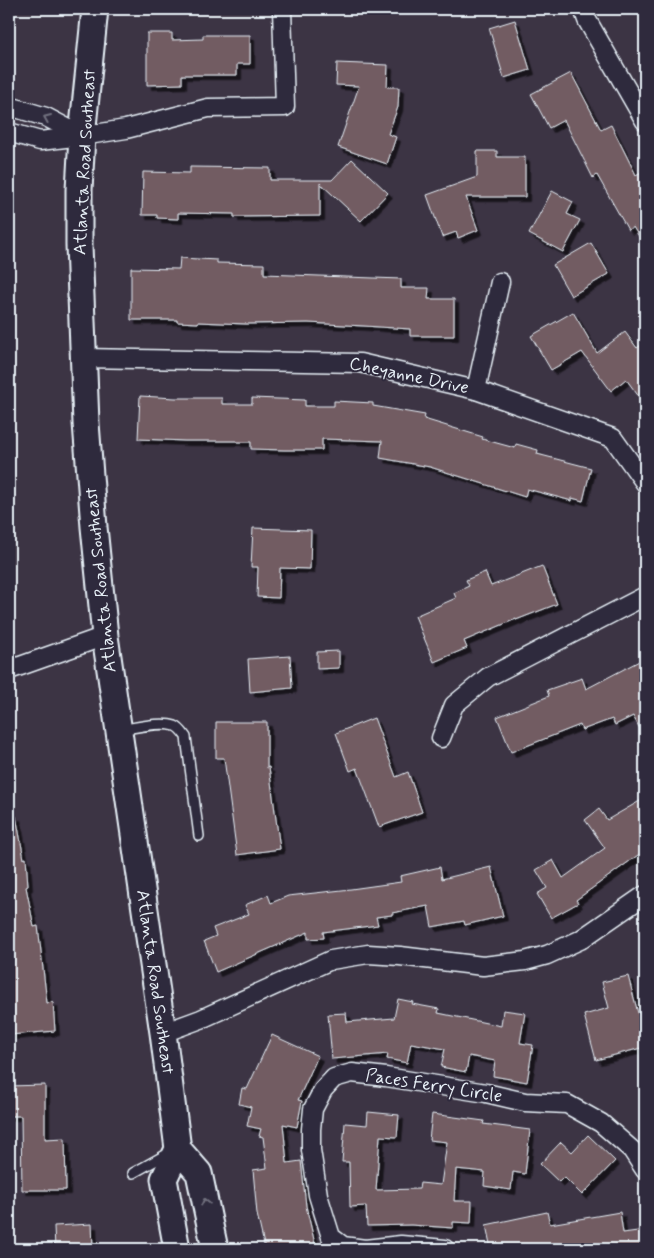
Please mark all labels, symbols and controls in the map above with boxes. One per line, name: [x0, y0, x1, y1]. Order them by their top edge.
street label: Atlanta Road Southeast: [68, 68, 102, 256]
one-way arrow: [43, 114, 52, 124]
street label: Cheyanne Drive: [347, 352, 471, 400]
street label: Atlanta Road Southeast: [79, 486, 123, 674]
street label: Atlanta Road Southeast: [130, 888, 180, 1076]
street label: Paces Ferry Circle: [364, 1063, 504, 1109]
one-way arrow: [200, 1197, 210, 1206]

